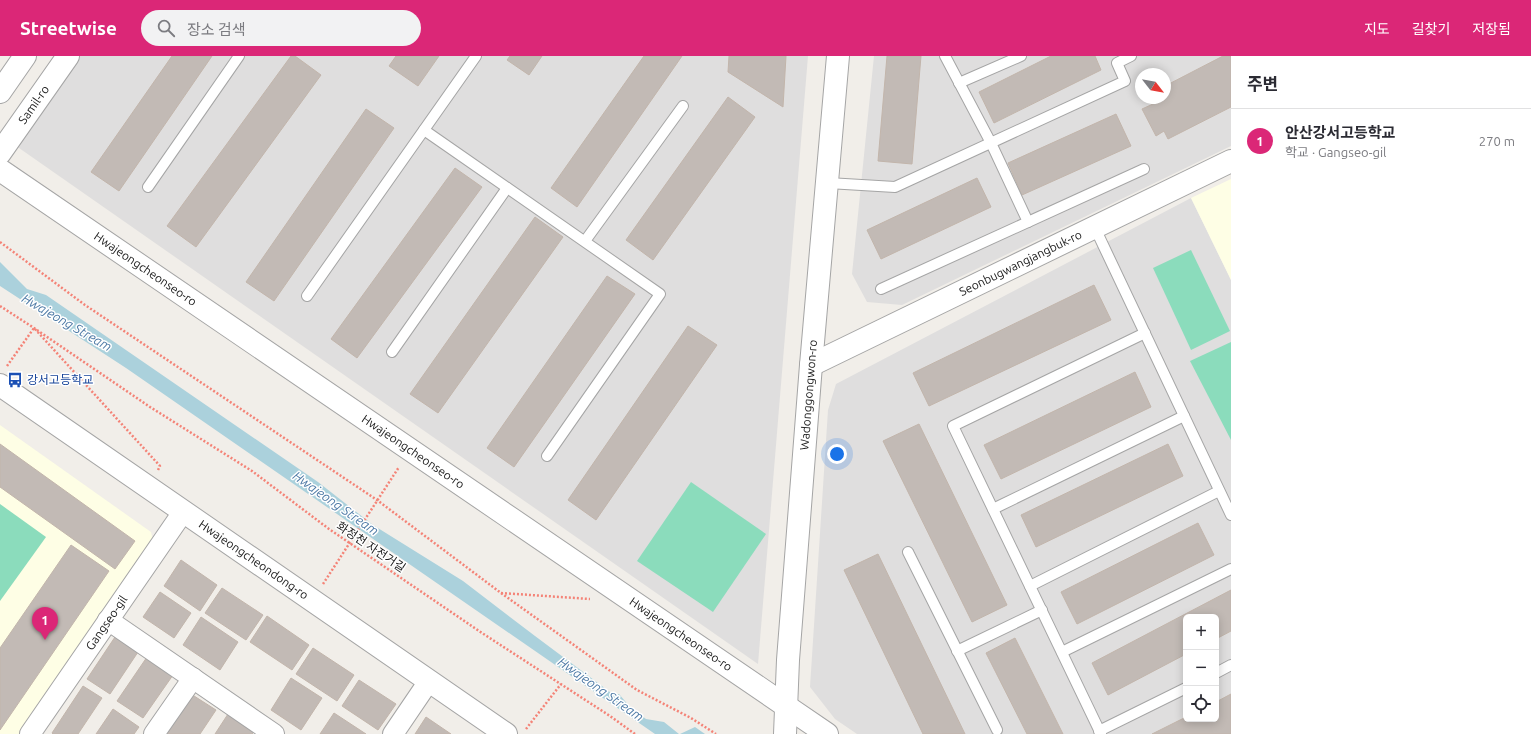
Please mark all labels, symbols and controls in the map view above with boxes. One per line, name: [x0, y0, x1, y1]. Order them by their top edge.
search box: [141, 10, 421, 46]
text: Streetwise: [20, 17, 117, 39]
icon: search: [155, 17, 177, 39]
text: 장소 검색: [187, 21, 246, 38]
text: 지도: [1364, 21, 1390, 37]
text: 길찾기: [1412, 21, 1450, 37]
text: 저장됨: [1472, 21, 1511, 37]
north arrow: [1135, 68, 1171, 104]
text: 주변: [1247, 74, 1278, 93]
street label: Samil-ro: [16, 83, 51, 126]
text: 안산강서고등학교: [1285, 124, 1395, 141]
text: 1: [1256, 134, 1264, 148]
text: 270 m: [1479, 134, 1515, 148]
text: 학교 · Gangseo-gil: [1285, 145, 1387, 159]
street label: Seonbugwangjangbuk-ro: [957, 228, 1084, 298]
street label: Hwajeongcheonseo-ro: [92, 229, 199, 308]
water label: Hwajeong Stream: [20, 291, 114, 353]
street label: Wadonggongwon-ro: [797, 339, 819, 451]
bus stop icon: 강서고등학교: [6, 371, 24, 389]
place label: 강서고등학교: [27, 373, 93, 386]
street label: Hwajeongcheonseo-ro: [360, 412, 467, 491]
your location: [827, 444, 847, 464]
water label: Hwajeong Stream: [291, 468, 382, 538]
street label: Hwajeongcheondong-ro: [197, 517, 311, 602]
street label: 화정천 자전거길: [334, 519, 408, 574]
street label: Gangseo-gil: [83, 593, 129, 652]
street label: Hwajeongcheonseo-ro: [627, 594, 735, 673]
pin: 1: [32, 607, 58, 640]
map controls: [1183, 614, 1219, 722]
button: +: [1183, 614, 1219, 650]
button: −: [1183, 650, 1219, 686]
water label: Hwajeong Stream: [556, 654, 647, 724]
button: locate: [1183, 686, 1219, 722]

